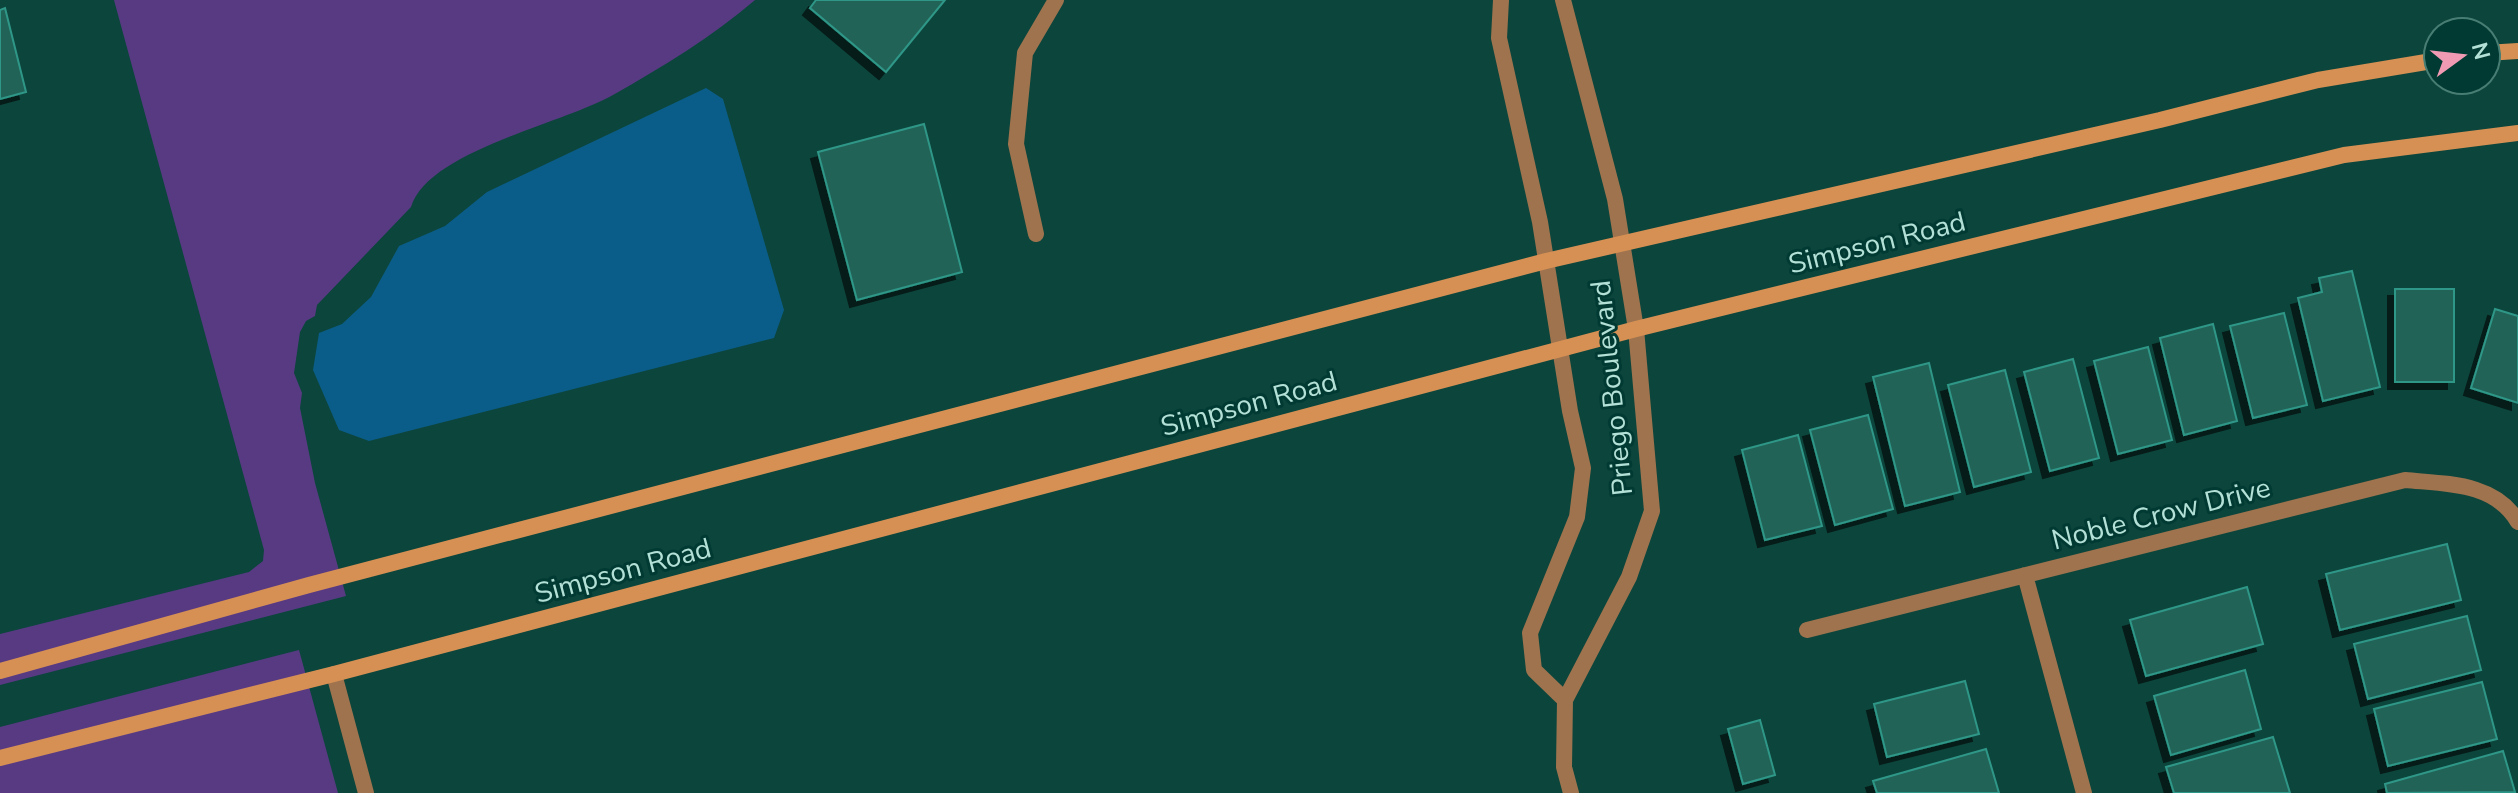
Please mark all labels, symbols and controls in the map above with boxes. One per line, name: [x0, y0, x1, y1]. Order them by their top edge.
north arrow: [2422, 16, 2502, 96]
text: N: [2464, 39, 2497, 63]
street label: Simpson Road: [1784, 203, 1970, 283]
street label: Priego Boulevard: [1582, 278, 1642, 498]
street label: Simpson Road: [1157, 362, 1341, 446]
street label: Noble Crow Drive: [2048, 468, 2274, 560]
street label: Simpson Road: [531, 529, 715, 613]

